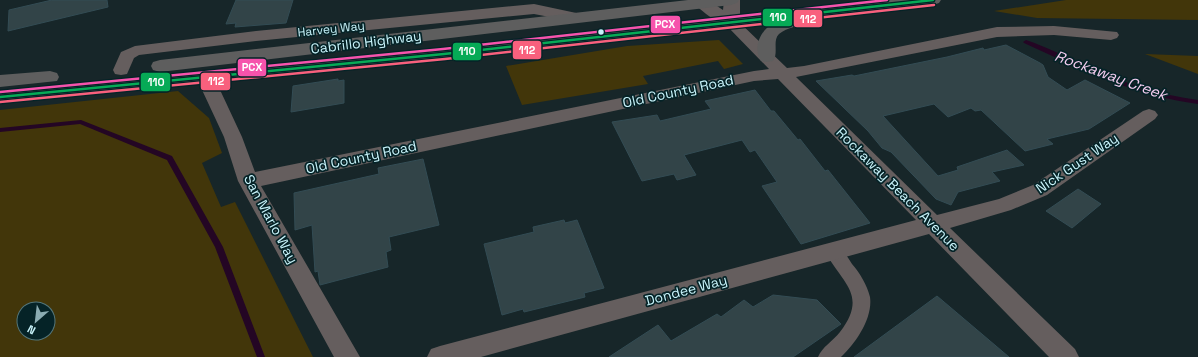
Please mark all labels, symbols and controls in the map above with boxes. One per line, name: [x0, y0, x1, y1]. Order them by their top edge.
line badge: 110: [762, 8, 793, 27]
line badge: 112: [793, 9, 823, 28]
text: 110: [769, 10, 787, 24]
text: 112: [800, 12, 817, 26]
line badge: PCX: [650, 15, 681, 34]
text: PCX: [655, 17, 675, 31]
street label: Harvey Way: [297, 18, 365, 40]
street label: Cabrillo Highway: [310, 26, 422, 58]
unlabelled marker: [596, 27, 606, 37]
line badge: 112: [512, 40, 542, 60]
line badge: 110: [452, 42, 482, 61]
text: 112: [519, 43, 536, 57]
text: 110: [458, 44, 476, 58]
water label: Rockaway Creek: [1052, 46, 1172, 105]
line badge: PCX: [237, 58, 267, 77]
text: PCX: [242, 60, 262, 74]
street label: Old County Road: [621, 70, 735, 112]
line badge: 110: [140, 72, 171, 92]
line badge: 112: [200, 72, 231, 91]
text: 112: [208, 74, 225, 88]
text: 110: [147, 75, 165, 89]
street label: Rockaway Beach Avenue: [832, 123, 964, 255]
street label: Nick Gust Way: [1032, 129, 1122, 197]
street label: Old County Road: [304, 136, 418, 178]
street label: San Marlo Way: [240, 171, 302, 267]
street label: Dondee Way: [643, 270, 729, 310]
north arrow: [16, 301, 56, 341]
text: N: [25, 322, 38, 338]

